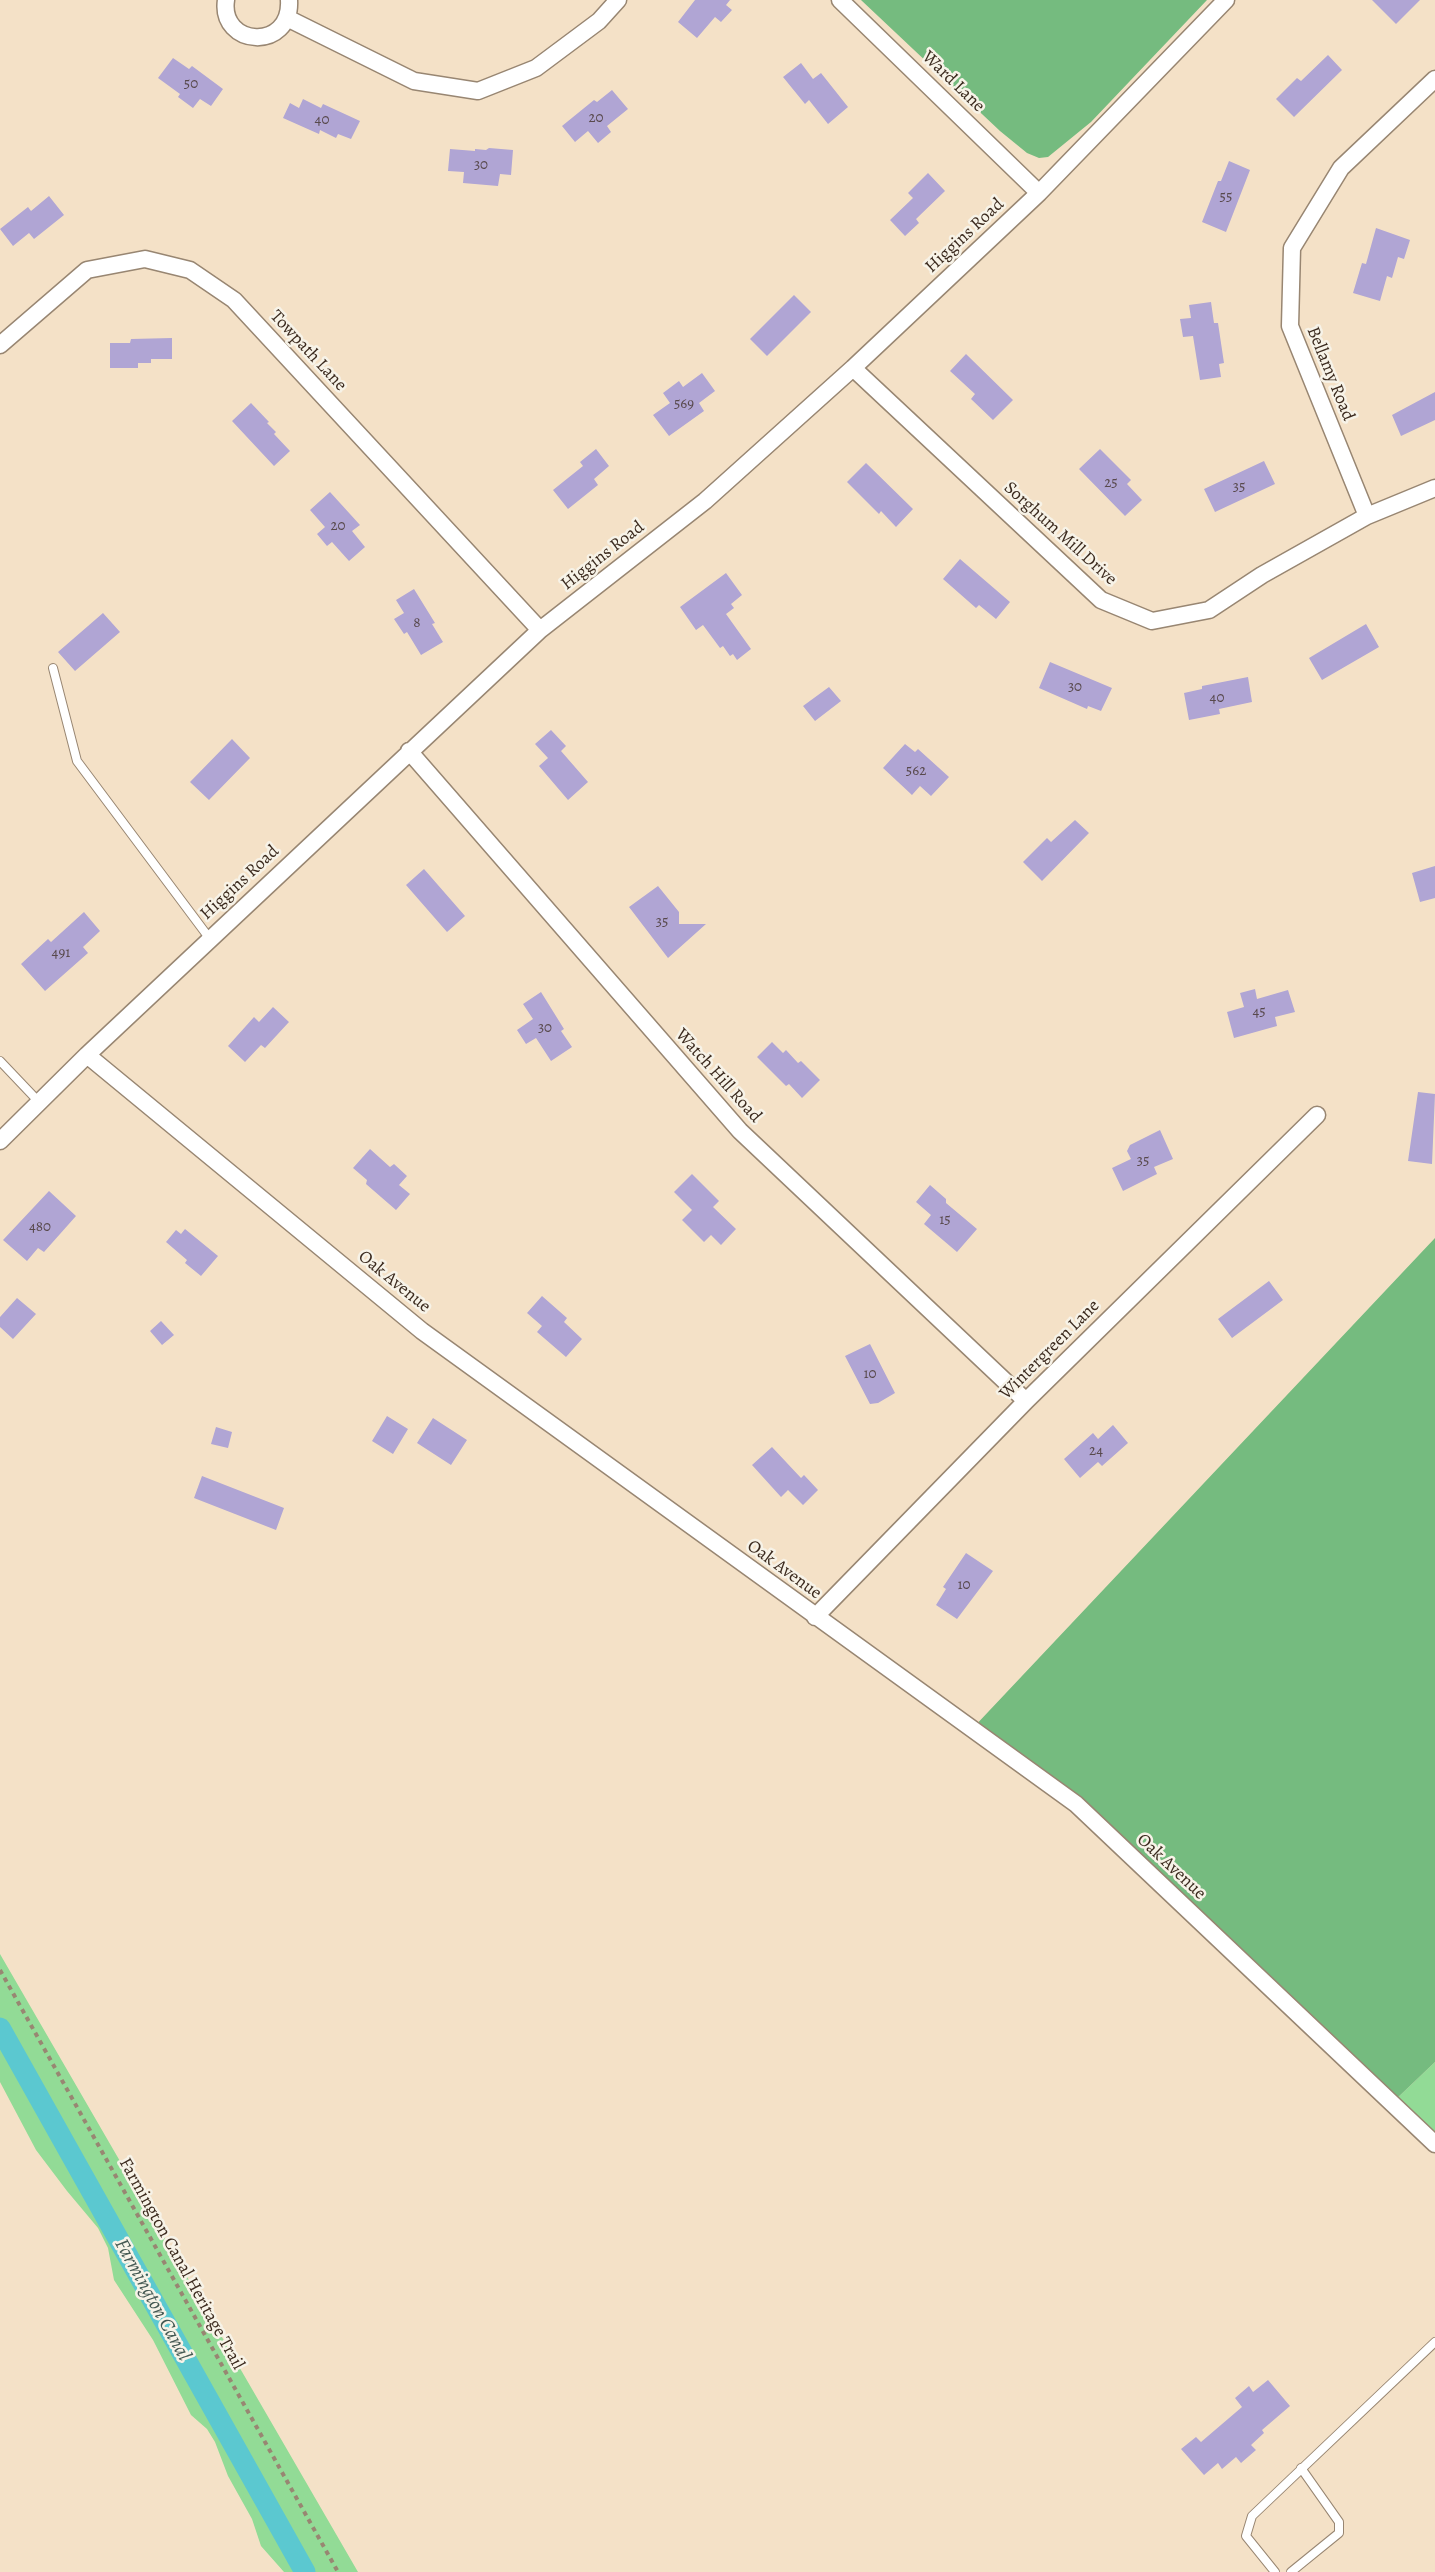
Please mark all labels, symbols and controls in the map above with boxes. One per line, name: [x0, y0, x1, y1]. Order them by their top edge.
street label: Ward Lane: [917, 47, 989, 117]
house number: 50: [184, 75, 198, 93]
house number: 20: [588, 109, 604, 127]
house number: 40: [315, 111, 329, 129]
house number: 30: [474, 156, 488, 174]
house number: 55: [1220, 188, 1232, 206]
street label: Higgins Road: [921, 194, 1009, 278]
street label: Towpath Lane: [265, 306, 351, 396]
street label: Bellamy Road: [1301, 324, 1359, 424]
house number: 569: [674, 395, 694, 413]
house number: 25: [1104, 474, 1118, 492]
street label: Sorghum Mill Drive: [999, 478, 1121, 590]
house number: 35: [1233, 478, 1245, 496]
house number: 20: [330, 517, 346, 535]
street label: Higgins Road: [557, 517, 649, 595]
house number: 8: [413, 614, 421, 632]
house number: 30: [1068, 678, 1082, 696]
house number: 40: [1210, 689, 1224, 707]
house number: 562: [906, 762, 926, 780]
street label: Higgins Road: [196, 841, 284, 925]
house number: 35: [656, 913, 668, 931]
house number: 491: [52, 944, 70, 962]
house number: 45: [1252, 1003, 1266, 1021]
house number: 30: [538, 1019, 552, 1037]
street label: Watch Hill Road: [670, 1025, 766, 1127]
house number: 35: [1137, 1152, 1149, 1170]
house number: 15: [939, 1211, 951, 1229]
house number: 480: [29, 1218, 51, 1236]
street label: Oak Avenue: [353, 1246, 435, 1318]
street label: Wintergreen Lane: [995, 1295, 1105, 1405]
house number: 10: [863, 1365, 877, 1383]
house number: 24: [1089, 1442, 1103, 1460]
street label: Oak Avenue: [742, 1536, 826, 1604]
house number: 10: [957, 1576, 971, 1594]
street label: Oak Avenue: [1132, 1829, 1210, 1905]
street label: Farmington Canal Heritage Trail: [114, 2154, 248, 2374]
water label: Farmington Canal: [109, 2235, 195, 2365]

